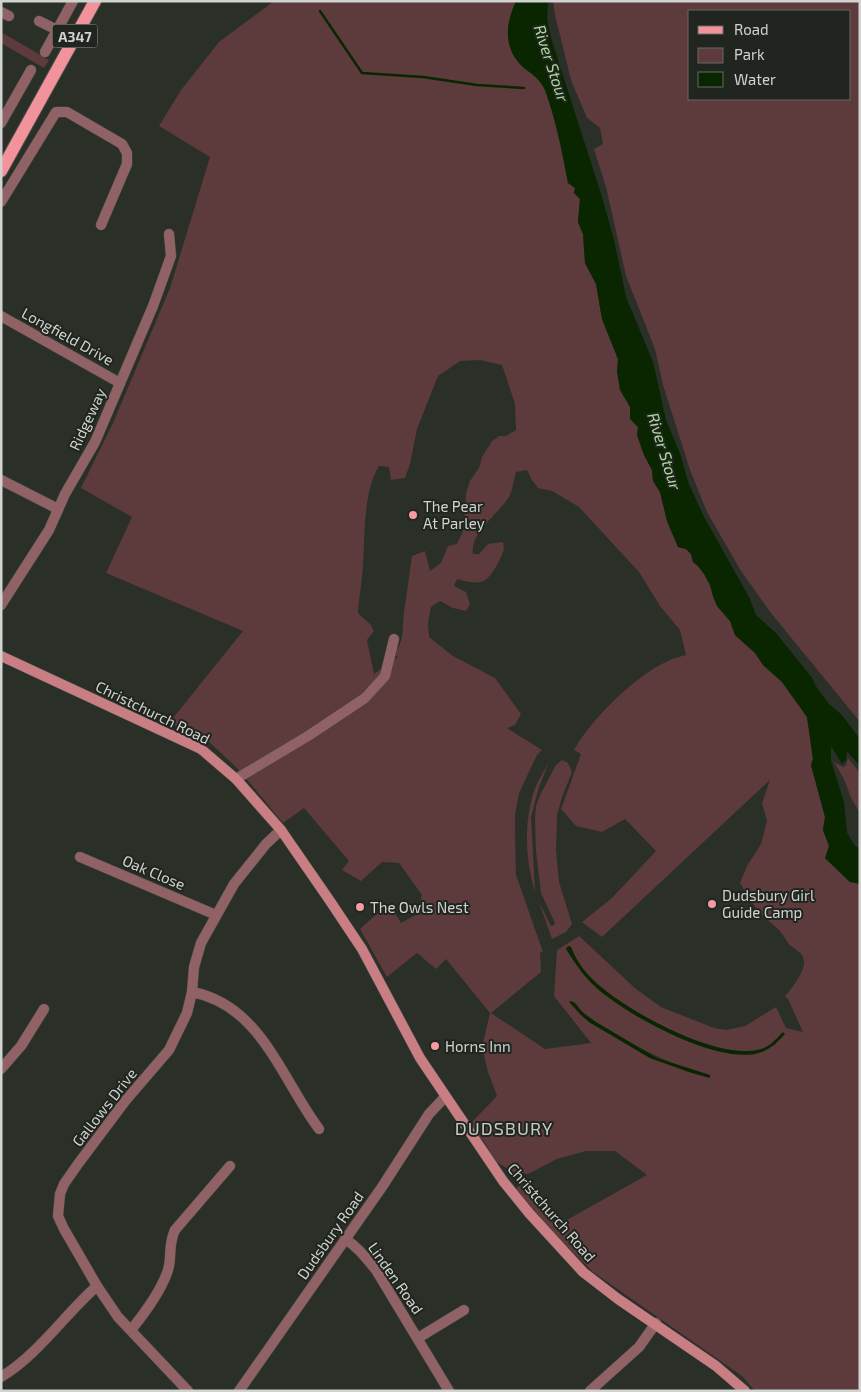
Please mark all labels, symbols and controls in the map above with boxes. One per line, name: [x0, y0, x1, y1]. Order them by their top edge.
legend: [688, 10, 851, 100]
text: Road: [734, 20, 769, 38]
water label: River Stour: [531, 22, 574, 105]
road number: A347: [52, 24, 98, 48]
text: Park: [734, 45, 765, 63]
text: Water: [734, 70, 776, 88]
street label: Longfield Drive: [19, 303, 117, 369]
street label: Ridgeway: [65, 385, 109, 453]
water label: River Stour: [644, 410, 686, 493]
place label: The Pear At Parley: [423, 497, 485, 532]
marker: The Pear At Parley: [407, 509, 419, 521]
street label: Christchurch Road: [93, 677, 213, 747]
street label: Oak Close: [120, 851, 188, 893]
place label: Dudsbury Girl Guide Camp: [722, 886, 815, 921]
place label: The Owls Nest: [370, 898, 469, 916]
marker: Dudsbury Girl Guide Camp: [706, 898, 718, 910]
marker: The Owls Nest: [354, 901, 366, 913]
place label: Horns Inn: [445, 1037, 511, 1055]
marker: Horns Inn: [429, 1040, 441, 1052]
street label: Gallows Drive: [68, 1064, 140, 1150]
district label: DUDSBURY: [455, 1117, 553, 1139]
street label: Christchurch Road: [504, 1159, 600, 1265]
street label: Dudsbury Road: [293, 1188, 367, 1282]
street label: Linden Road: [365, 1239, 427, 1317]

